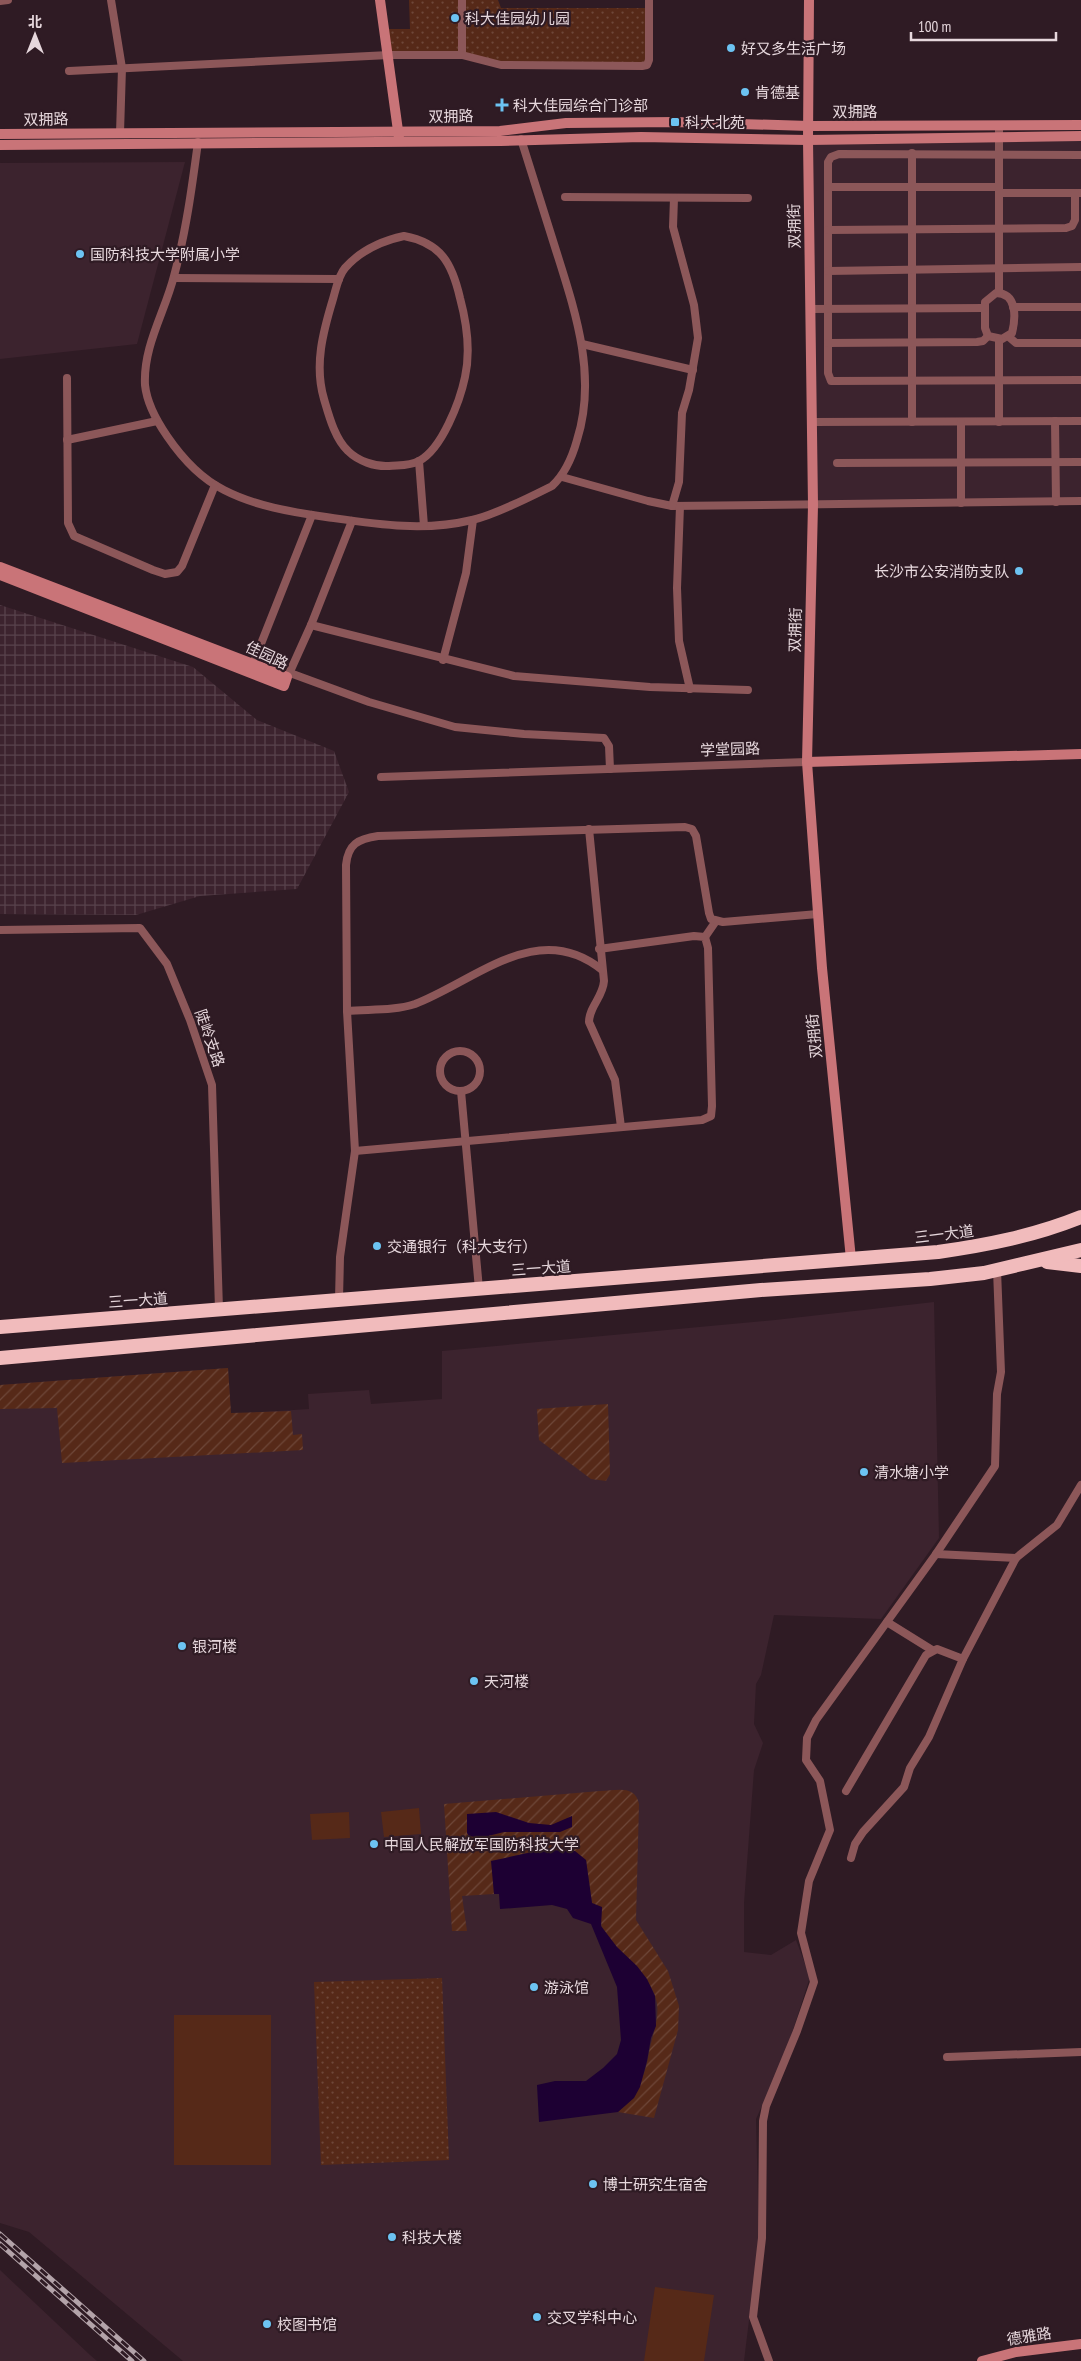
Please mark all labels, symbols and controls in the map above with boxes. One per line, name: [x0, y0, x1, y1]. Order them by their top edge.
place label: 科大佳园幼儿园: [465, 9, 570, 28]
north arrow: [10, 10, 60, 60]
scale bar: [911, 10, 1056, 42]
marker: 科大佳园幼儿园: [449, 12, 461, 24]
text: 北: [28, 13, 42, 31]
text: 100 m: [918, 17, 951, 36]
place label: 好又多生活广场: [741, 39, 846, 58]
marker: 好又多生活广场: [725, 42, 737, 54]
place label: 肯德基: [755, 83, 800, 102]
marker: 肯德基: [739, 86, 751, 98]
place label: 科大佳园综合门诊部: [513, 96, 648, 115]
marker: 科大佳园综合门诊部: [495, 98, 509, 112]
street label: 双拥路: [832, 102, 878, 121]
street label: 双拥路: [428, 106, 474, 126]
street label: 双拥路: [23, 109, 69, 129]
place label: 科大北苑: [685, 113, 745, 132]
marker: 科大北苑: [669, 116, 681, 128]
street label: 双拥街: [784, 203, 804, 249]
place label: 国防科技大学附属小学: [90, 245, 240, 264]
marker: 国防科技大学附属小学: [74, 248, 86, 260]
place label: 长沙市公安消防支队: [874, 562, 1009, 581]
marker: 长沙市公安消防支队: [1013, 565, 1025, 577]
street label: 双拥街: [785, 607, 805, 653]
street label: 佳园路: [243, 637, 291, 673]
street label: 学堂园路: [700, 738, 760, 760]
street label: 陡岭支路: [191, 1007, 229, 1069]
street label: 双拥街: [802, 1013, 826, 1059]
street label: 三一大道: [913, 1221, 975, 1247]
place label: 交通银行（科大支行）: [387, 1237, 537, 1256]
marker: 交通银行（科大支行）: [371, 1240, 383, 1252]
street label: 三一大道: [510, 1256, 572, 1280]
street label: 三一大道: [107, 1288, 169, 1312]
place label: 清水塘小学: [874, 1463, 949, 1482]
marker: 清水塘小学: [858, 1466, 870, 1478]
place label: 银河楼: [192, 1637, 237, 1656]
marker: 银河楼: [176, 1640, 188, 1652]
place label: 天河楼: [484, 1672, 529, 1691]
marker: 天河楼: [468, 1675, 480, 1687]
place label: 中国人民解放军国防科技大学: [384, 1835, 579, 1854]
marker: 中国人民解放军国防科技大学: [368, 1838, 380, 1850]
place label: 游泳馆: [544, 1978, 589, 1997]
marker: 游泳馆: [528, 1981, 540, 1993]
place label: 博士研究生宿舍: [603, 2175, 708, 2194]
marker: 博士研究生宿舍: [587, 2178, 599, 2190]
place label: 科技大楼: [402, 2228, 462, 2247]
marker: 科技大楼: [386, 2231, 398, 2243]
place label: 交叉学科中心: [547, 2308, 637, 2327]
marker: 交叉学科中心: [531, 2311, 543, 2323]
place label: 校图书馆: [277, 2315, 337, 2334]
marker: 校图书馆: [261, 2318, 273, 2330]
street label: 德雅路: [1005, 2323, 1053, 2349]

